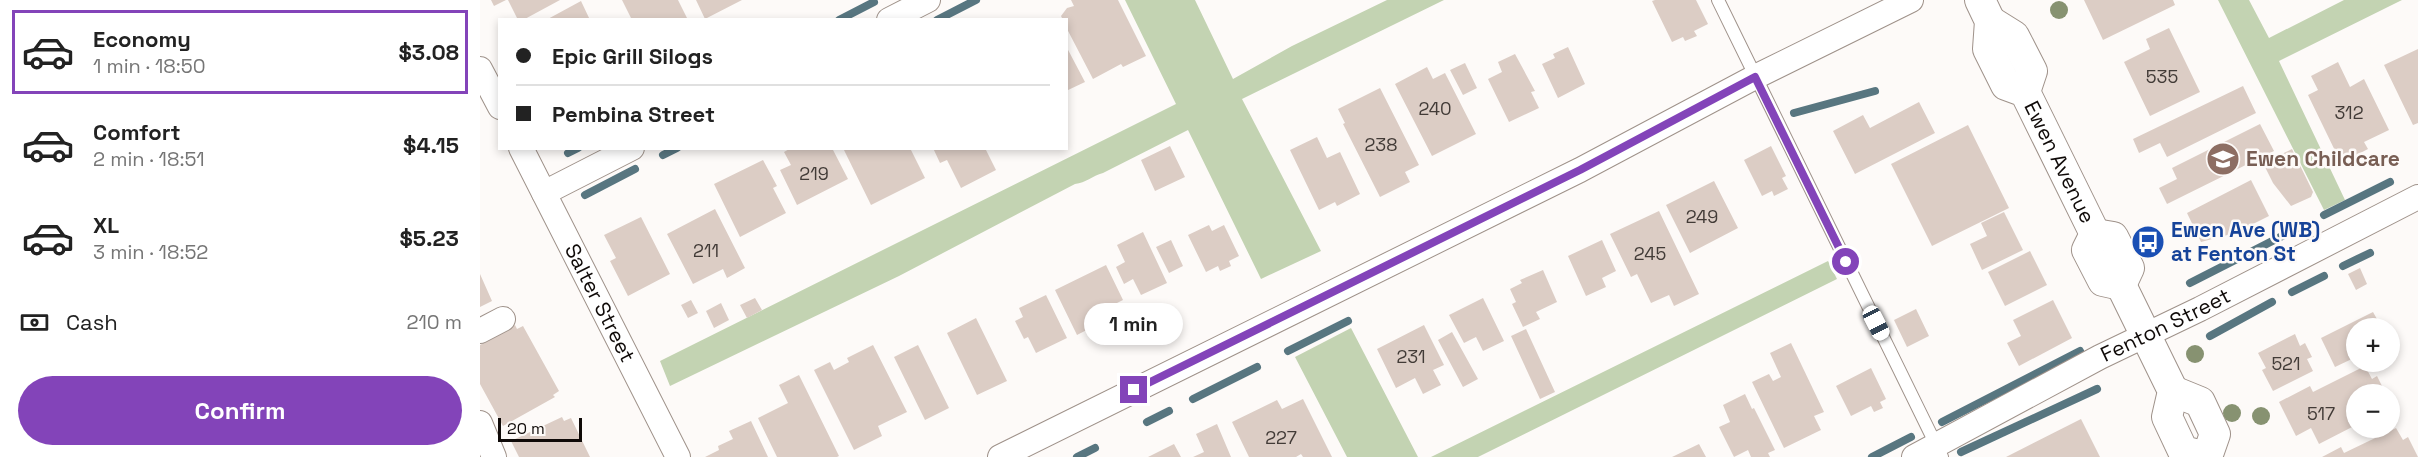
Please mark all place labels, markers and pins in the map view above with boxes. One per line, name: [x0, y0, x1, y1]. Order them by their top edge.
school or university icon: Ewen Childcare: [2205, 141, 2241, 177]
place label: Ewen Childcare: [2246, 145, 2400, 172]
place label: Ewen Ave (WB) at Fenton St: [2171, 216, 2320, 267]
bus stop icon: Ewen Ave (WB) at Fenton St: [2130, 224, 2166, 260]

